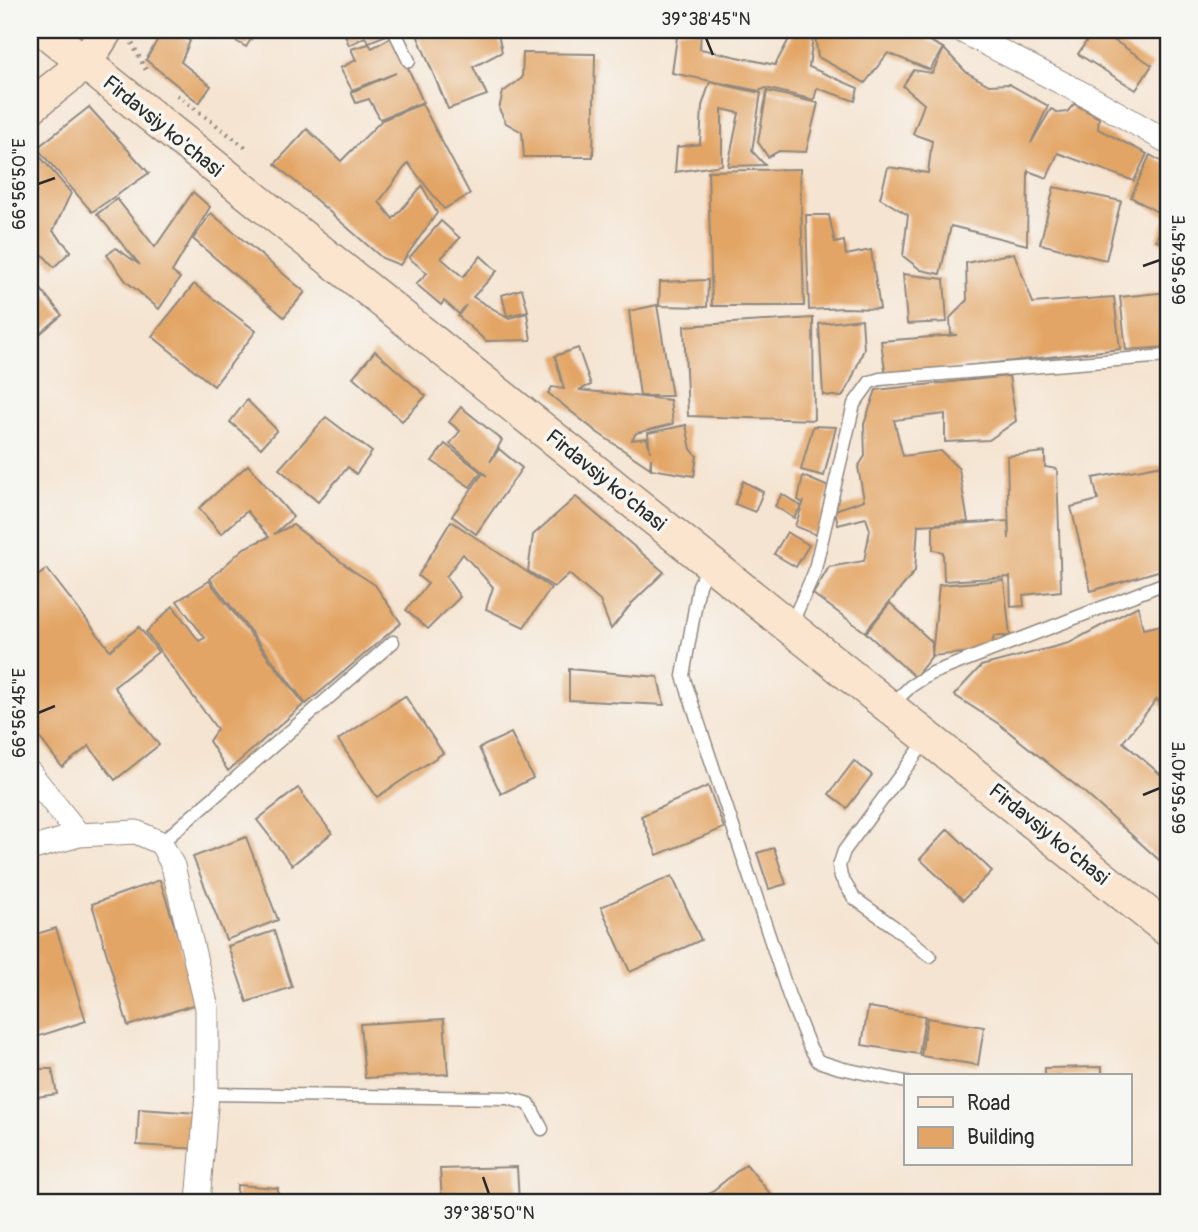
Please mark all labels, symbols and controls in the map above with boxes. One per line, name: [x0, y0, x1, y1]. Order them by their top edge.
text: 39°38'45"N: [661, 8, 751, 31]
street label: Firdavsiy ko'chasi: [97, 70, 229, 183]
text: 66°56'50"E: [8, 138, 31, 230]
text: 66°56'45"E: [1168, 215, 1191, 305]
street label: Firdavsiy ko'chasi: [540, 424, 672, 537]
text: 66°56'45"E: [8, 668, 31, 758]
text: 66°56'40"E: [1168, 742, 1191, 834]
street label: Firdavsiy ko'chasi: [983, 778, 1115, 891]
legend: [904, 1074, 1132, 1166]
text: Road: [967, 1090, 1011, 1117]
text: Building: [967, 1124, 1034, 1151]
text: 39°38'50"N: [443, 1202, 535, 1225]

